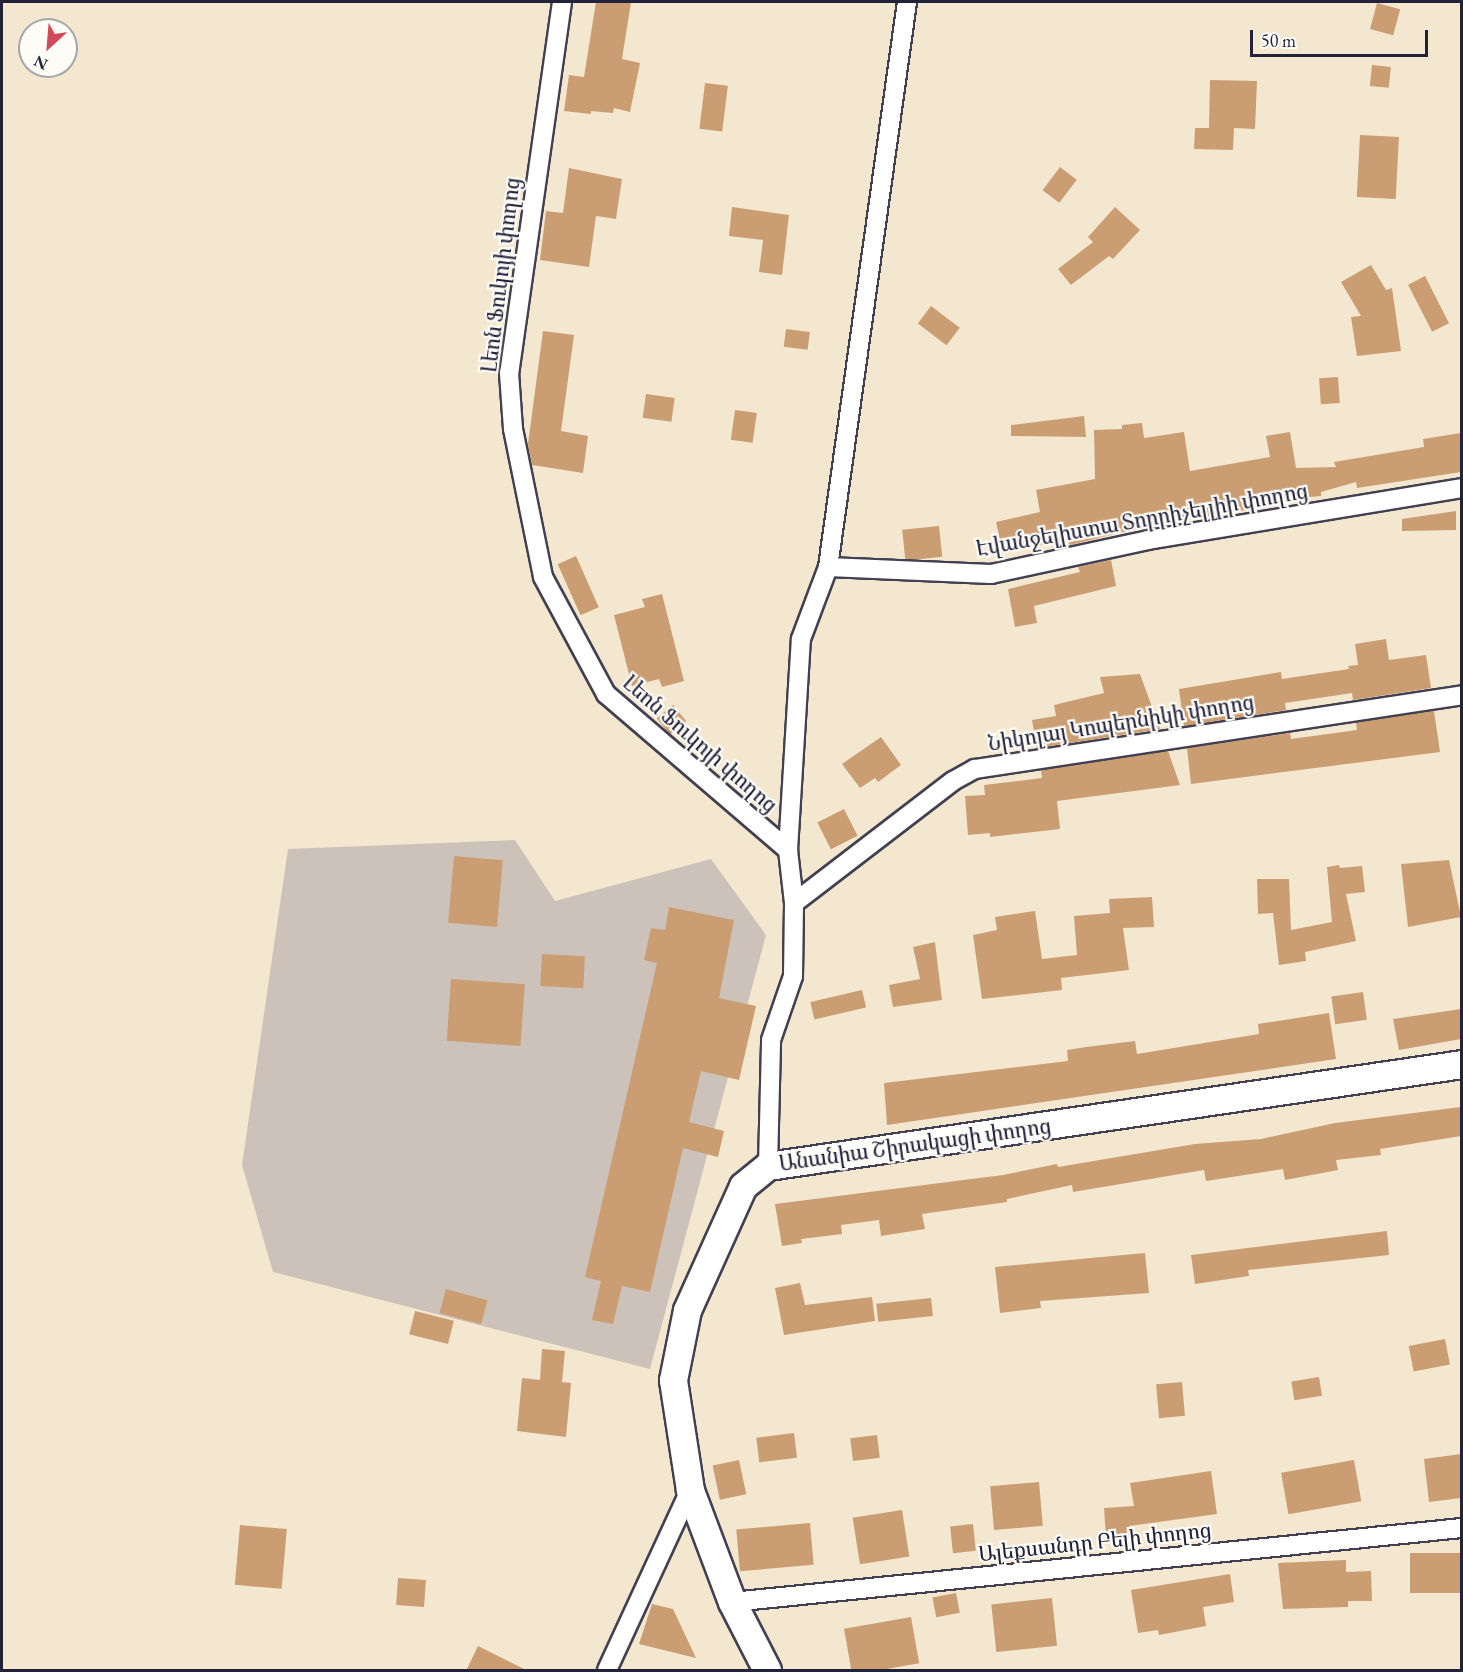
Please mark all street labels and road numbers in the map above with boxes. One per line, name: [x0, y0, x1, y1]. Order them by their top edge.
street label: Լեոն Ֆուկոյի փողոց: [477, 176, 525, 374]
street label: Էվանջելիստա Տորրիչելլիի փողոց: [974, 478, 1310, 562]
street label: Լեոն Ֆուկոյի փողոց: [618, 670, 782, 818]
street label: Նիկոլայ Կոպերնիկի փողոց: [986, 690, 1256, 756]
street label: Անանիա Շիրակացի փողոց: [777, 1113, 1053, 1177]
street label: Ալեքսանդր Բելի փողոց: [977, 1517, 1213, 1567]

